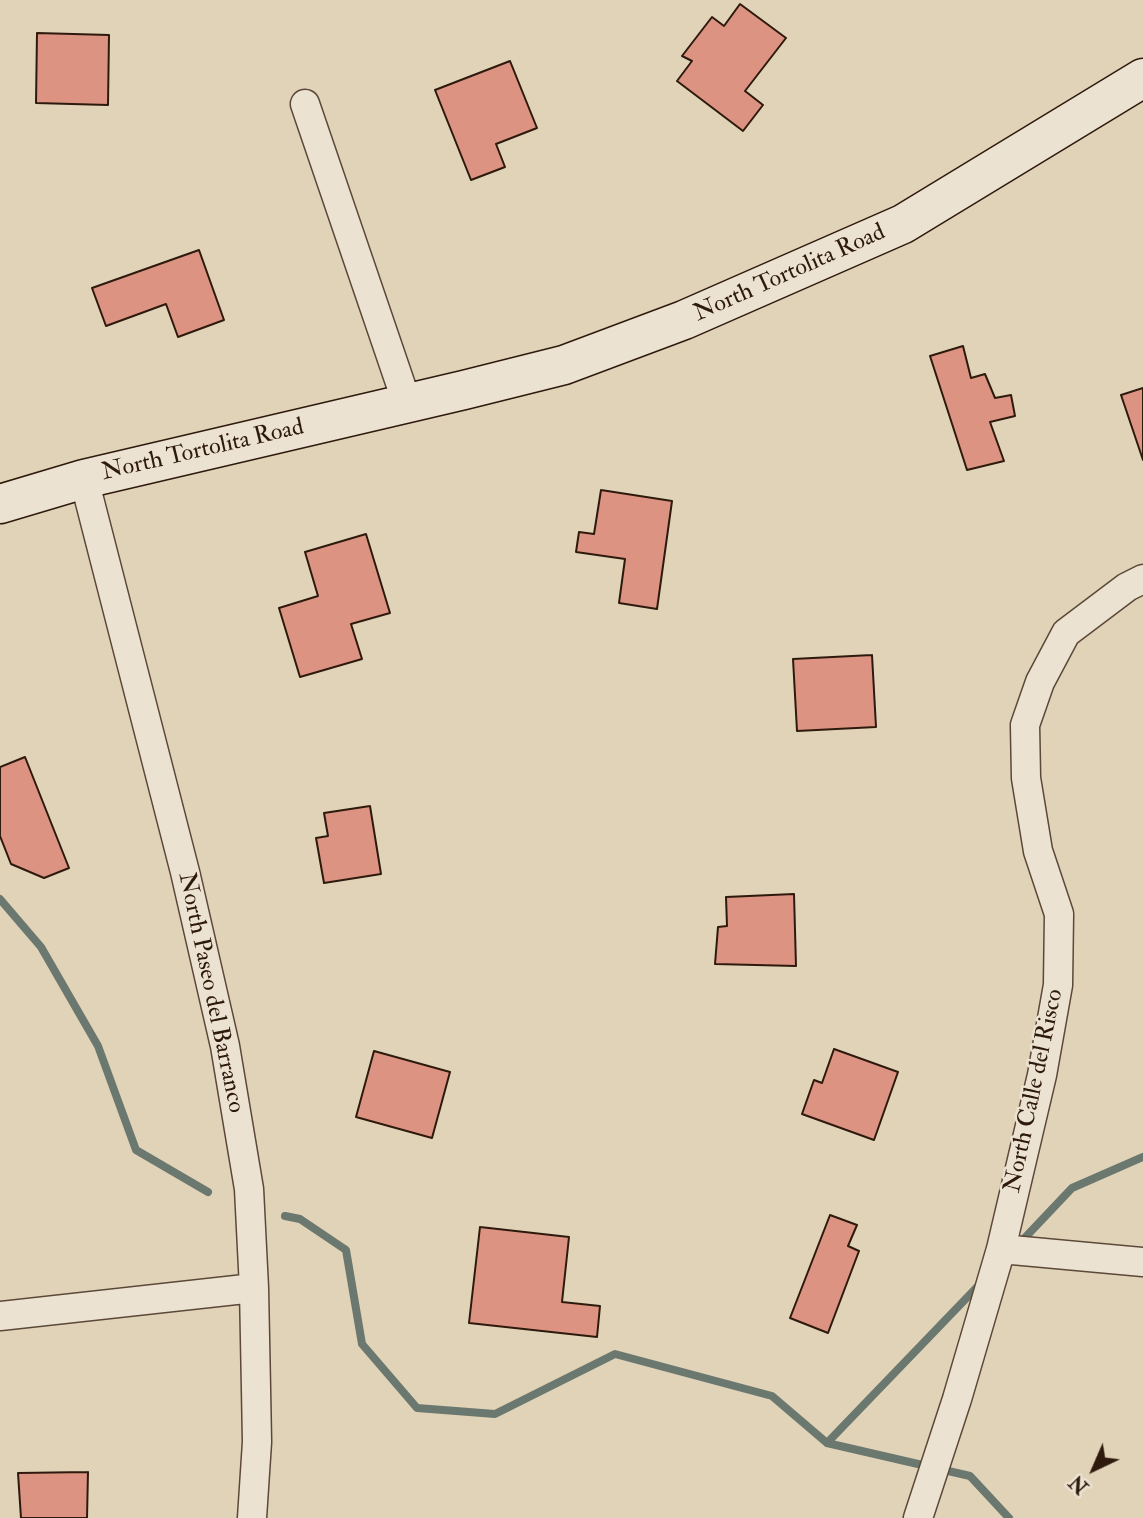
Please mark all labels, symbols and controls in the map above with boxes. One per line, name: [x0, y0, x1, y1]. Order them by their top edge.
street label: North Tortolita Road: [690, 219, 890, 329]
street label: North Tortolita Road: [99, 414, 307, 488]
street label: North Paseo del Barranco: [170, 870, 250, 1116]
street label: North Calle del Risco: [999, 987, 1071, 1195]
north arrow: [1059, 1434, 1129, 1504]
text: N: [1065, 1470, 1094, 1499]

